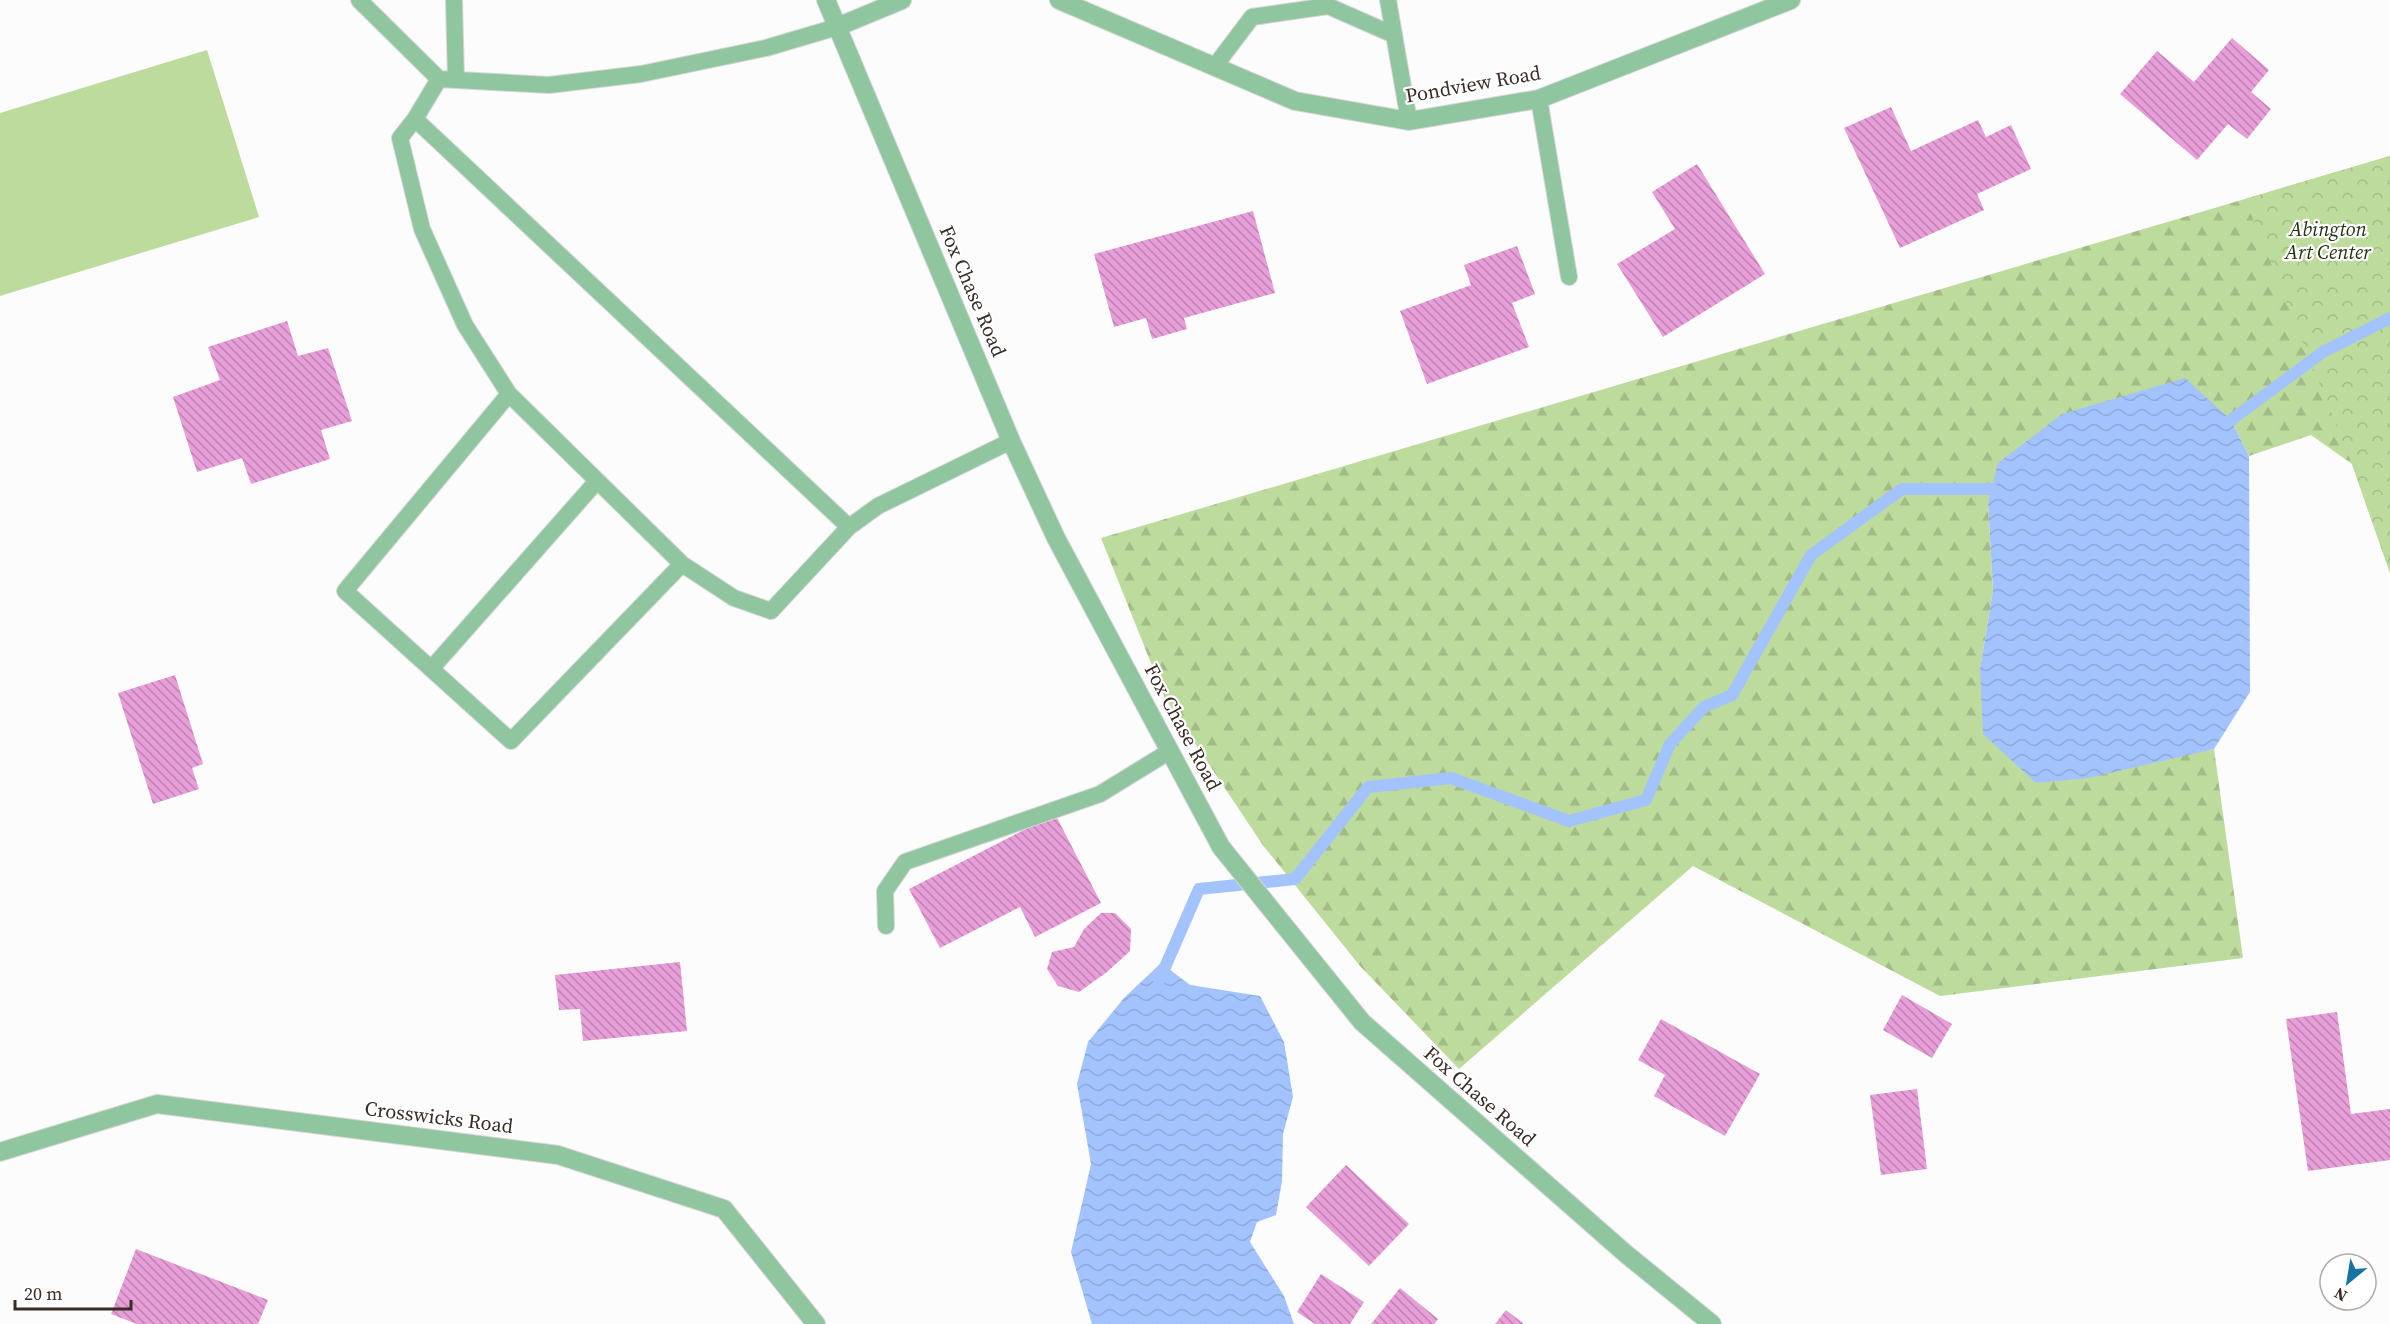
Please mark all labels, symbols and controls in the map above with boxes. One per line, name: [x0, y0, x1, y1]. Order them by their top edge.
street label: Pondview Road: [1403, 58, 1544, 110]
park label: Abington Art Center: [2284, 215, 2372, 266]
street label: Fox Chase Road: [933, 221, 1014, 362]
street label: Fox Chase Road: [1138, 659, 1229, 796]
street label: Fox Chase Road: [1418, 1039, 1543, 1153]
street label: Crosswicks Road: [363, 1094, 516, 1140]
north arrow: [2318, 1252, 2378, 1312]
scale bar: [15, 1273, 130, 1311]
text: 20 m: [24, 1281, 62, 1306]
text: N: [2330, 1282, 2351, 1307]

